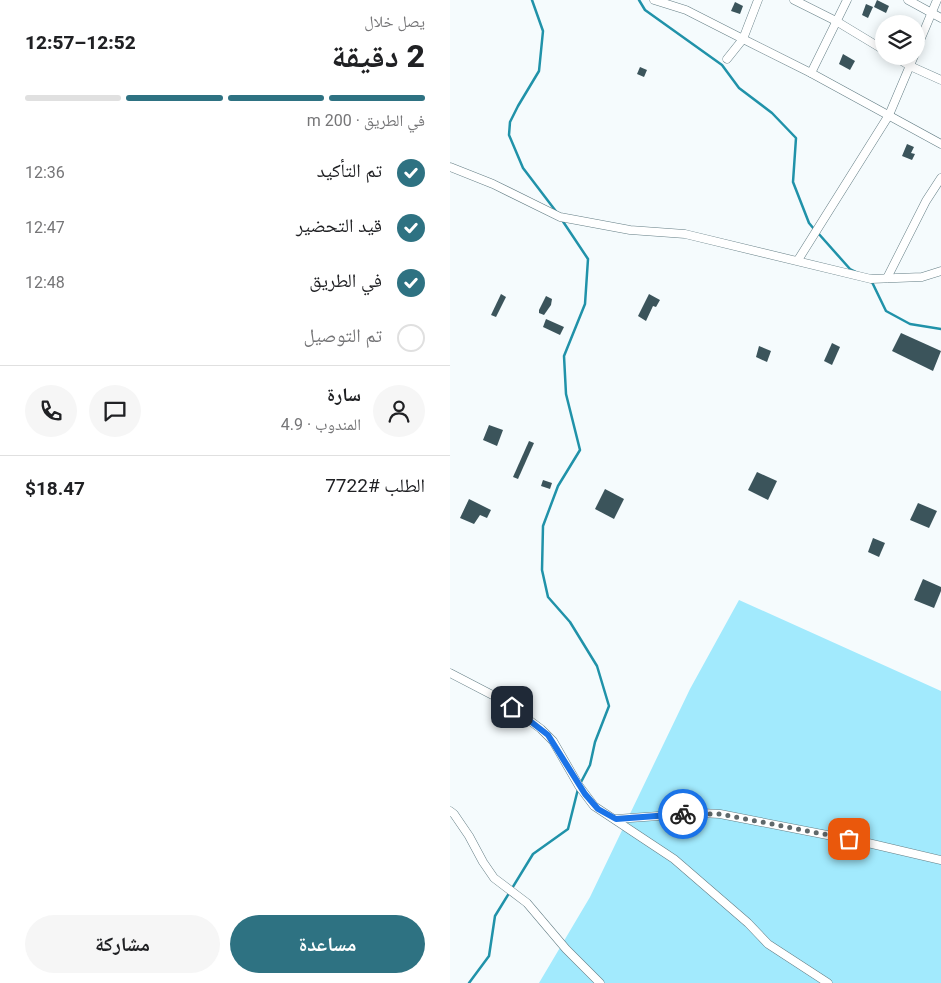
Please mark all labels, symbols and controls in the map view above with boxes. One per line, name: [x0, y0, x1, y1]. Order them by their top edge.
text: يصل خلال: [364, 12, 425, 31]
map controls: [875, 15, 925, 65]
button: layers: [875, 15, 925, 65]
text: 12:52–12:57: [25, 31, 136, 54]
text: 2 دقيقة: [331, 37, 425, 75]
text: في الطريق · 200 m: [307, 111, 425, 130]
text: تم التأكيد: [317, 159, 382, 182]
icon: check: [397, 159, 425, 187]
text: 12:36: [25, 163, 65, 182]
text: قيد التحضير: [296, 214, 382, 237]
icon: check: [397, 214, 425, 242]
text: 12:47: [25, 218, 65, 237]
text: في الطريق: [309, 269, 382, 292]
icon: check: [397, 269, 425, 297]
text: 12:48: [25, 273, 65, 292]
text: تم التوصيل: [303, 324, 382, 347]
text: سارة: [327, 383, 361, 406]
button: phone: [25, 385, 77, 437]
button: chat: [89, 385, 141, 437]
button: person: [373, 385, 425, 437]
text: المندوب · 4.9: [281, 415, 361, 434]
text: الطلب #7722: [325, 474, 425, 497]
text: $18.47: [25, 477, 85, 500]
pin: [491, 686, 533, 728]
icon: home: [498, 693, 526, 721]
courier: [658, 789, 708, 839]
icon: bike: [669, 800, 697, 828]
pin: [828, 818, 870, 860]
icon: bag: [835, 825, 863, 853]
button: مشاركة: [25, 915, 220, 973]
button: مساعدة: [230, 915, 425, 973]

